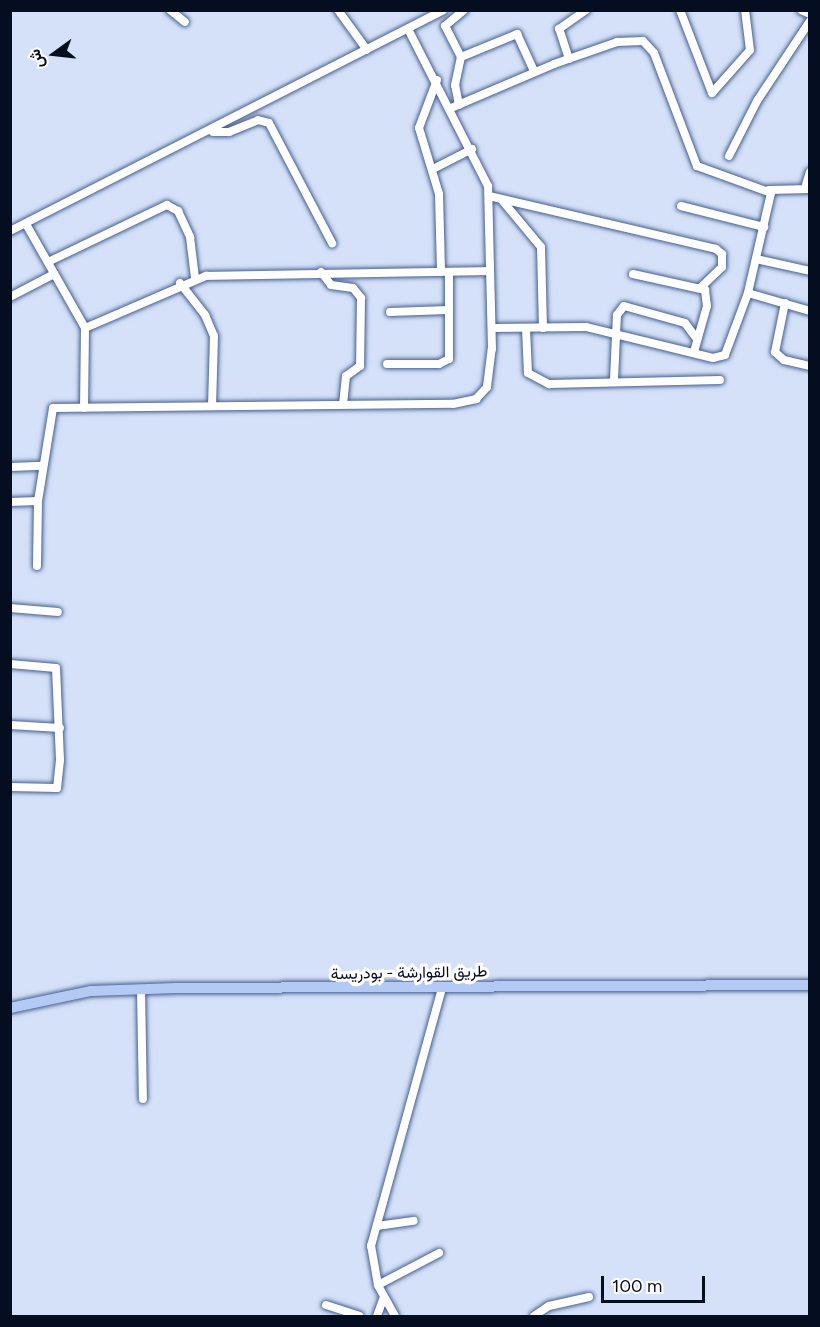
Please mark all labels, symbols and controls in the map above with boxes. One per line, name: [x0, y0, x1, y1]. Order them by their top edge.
north arrow: [24, 24, 84, 84]
text: ش: [24, 47, 48, 71]
street label: طريق القوارشة - بودريسة: [331, 962, 487, 984]
scale bar: [604, 1264, 708, 1302]
text: 100 m: [612, 1275, 662, 1297]

